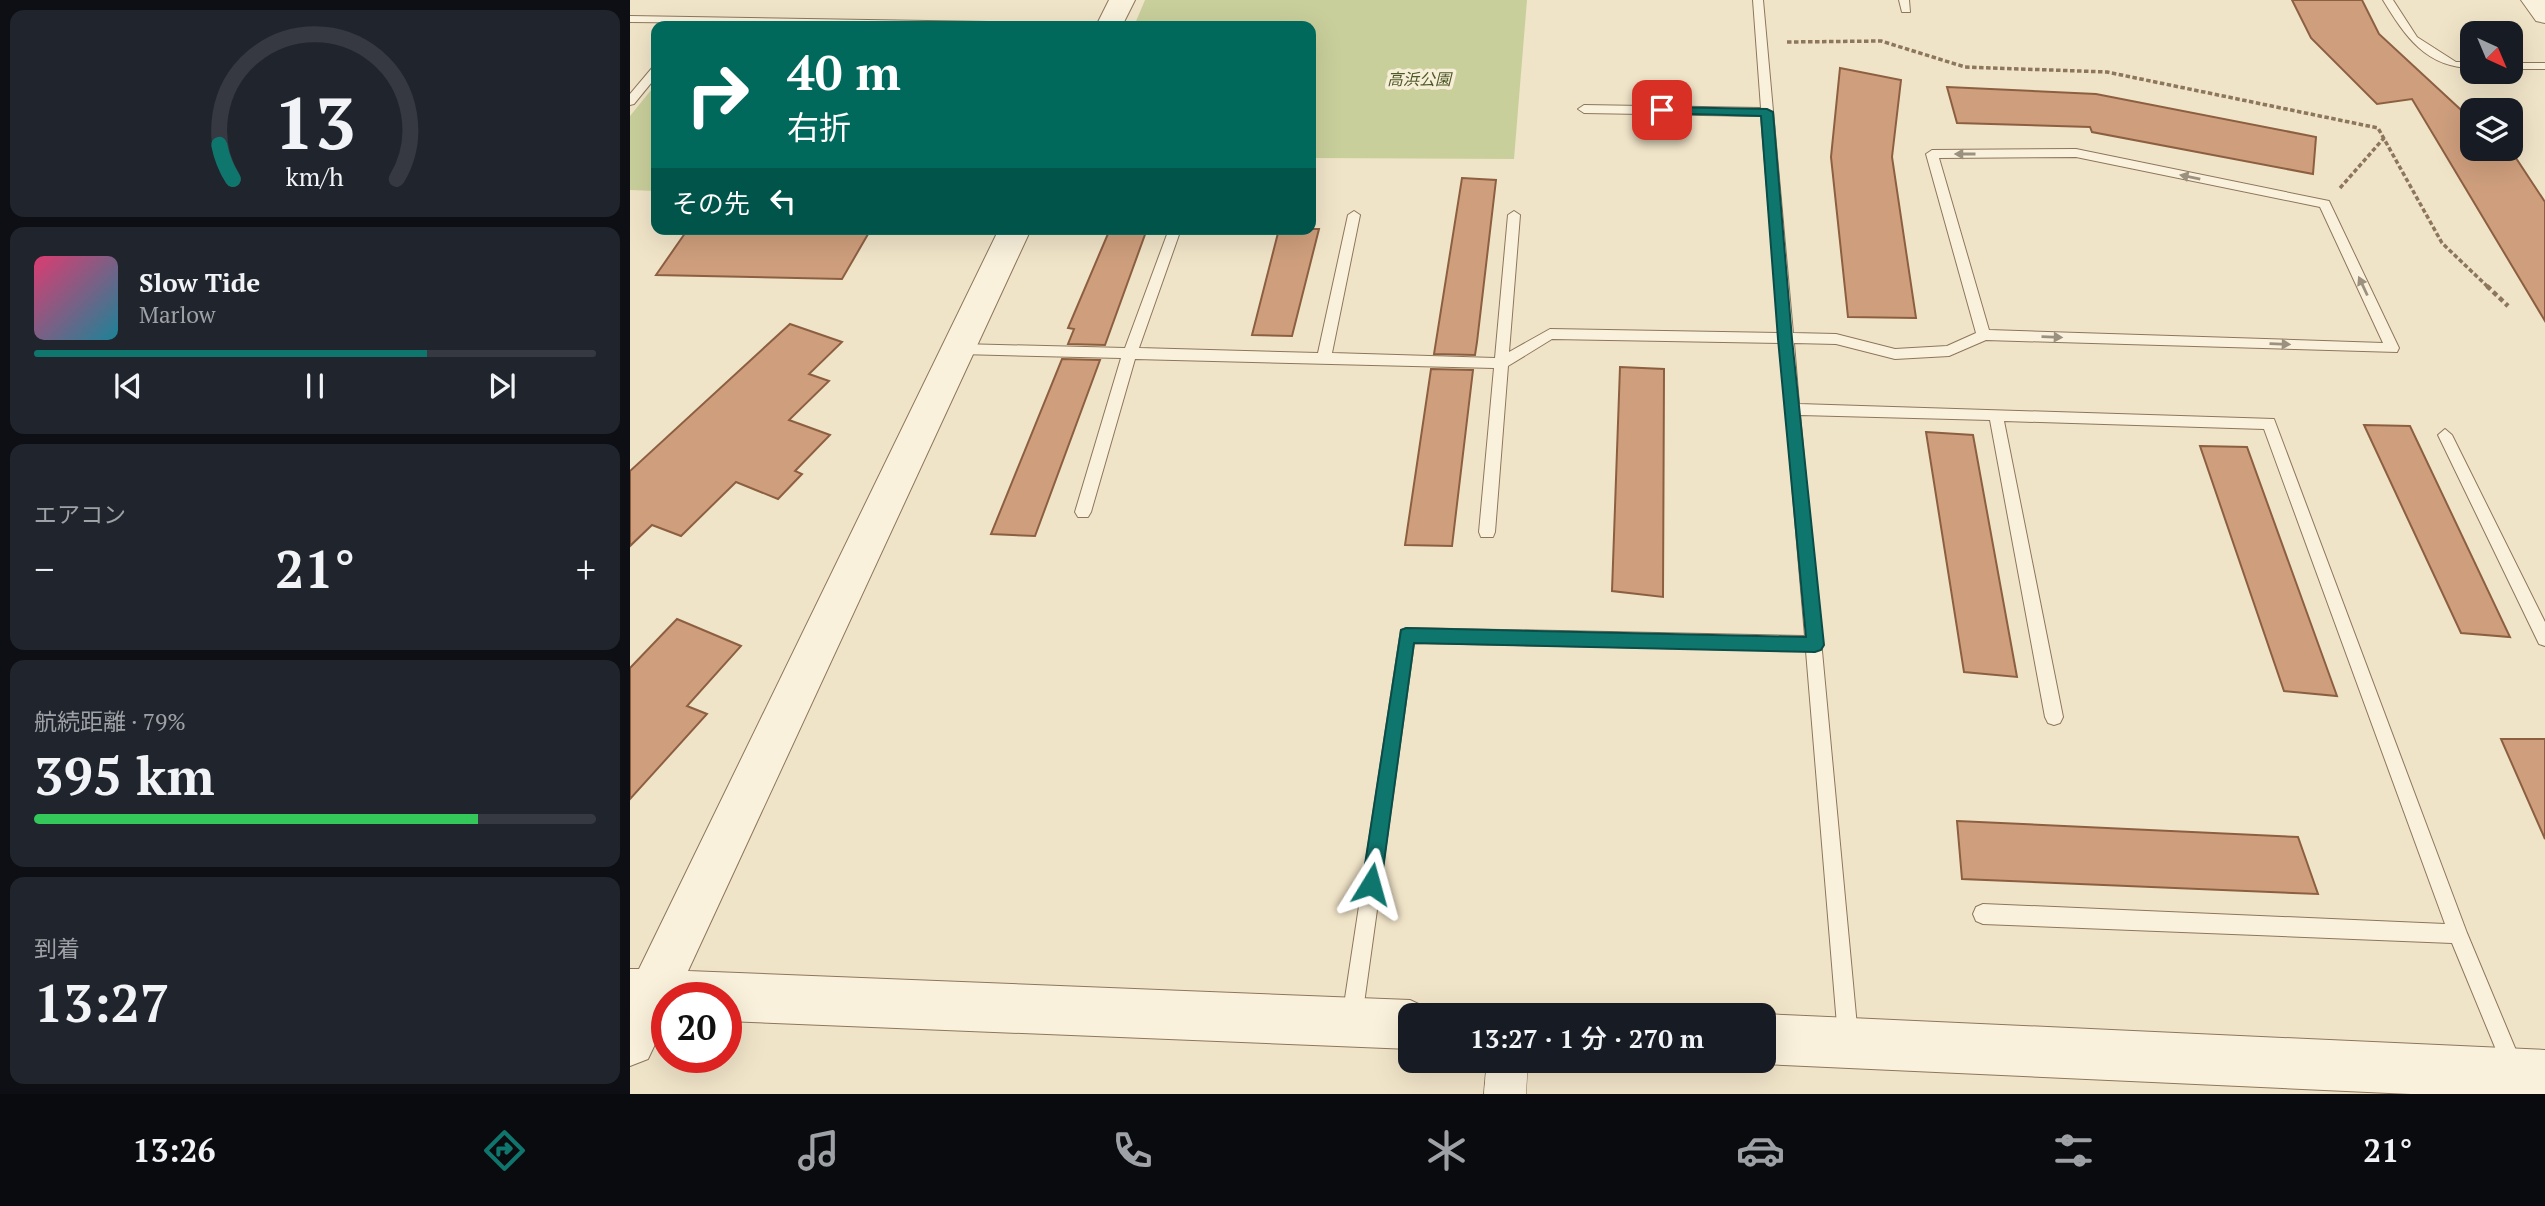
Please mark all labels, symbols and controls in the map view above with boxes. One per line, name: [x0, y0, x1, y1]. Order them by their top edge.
north arrow: [2460, 21, 2524, 84]
map controls: [2460, 21, 2523, 161]
text: 40 m: [787, 39, 901, 104]
icon: right: [672, 49, 763, 140]
park label: 高浜公園: [1387, 68, 1453, 90]
text: 13: [274, 74, 356, 171]
pin: [1632, 80, 1692, 140]
icon: arrive: [1643, 91, 1681, 129]
button: layers: [2460, 98, 2523, 161]
text: 右折: [787, 106, 851, 148]
one-way arrow: [1954, 148, 1976, 160]
text: km/h: [286, 160, 344, 193]
one-way arrow: [2179, 171, 2201, 182]
icon: left: [764, 182, 802, 220]
text: その先: [672, 186, 750, 220]
text: Slow Tide: [139, 265, 260, 299]
one-way arrow: [2357, 276, 2369, 296]
text: Marlow: [139, 299, 216, 330]
one-way arrow: [2042, 332, 2064, 343]
one-way arrow: [2269, 339, 2291, 350]
icon: previous: [109, 367, 147, 405]
icon: pause: [296, 367, 334, 405]
icon: next: [483, 367, 521, 405]
text: エアコン: [34, 499, 126, 530]
text: 21°: [275, 534, 355, 603]
text: −: [34, 544, 54, 594]
text: +: [576, 544, 596, 594]
text: 航続距離 · 79%: [34, 706, 186, 737]
text: 395 km: [34, 741, 215, 810]
position arrow: [1334, 847, 1408, 921]
text: 到着: [34, 933, 80, 964]
text: 13:27: [34, 968, 169, 1037]
speed limit sign: 20: [651, 982, 742, 1073]
text: 13:27 · 1 分 · 270 m: [1470, 1021, 1704, 1055]
icon: directions: [480, 1126, 529, 1175]
icon: music: [794, 1126, 843, 1175]
icon: phone: [1108, 1126, 1157, 1175]
icon: climate: [1422, 1126, 1471, 1175]
icon: car: [1736, 1126, 1785, 1175]
icon: filters: [2049, 1126, 2098, 1175]
text: 13:26: [132, 1129, 216, 1171]
text: 21°: [2363, 1129, 2413, 1171]

